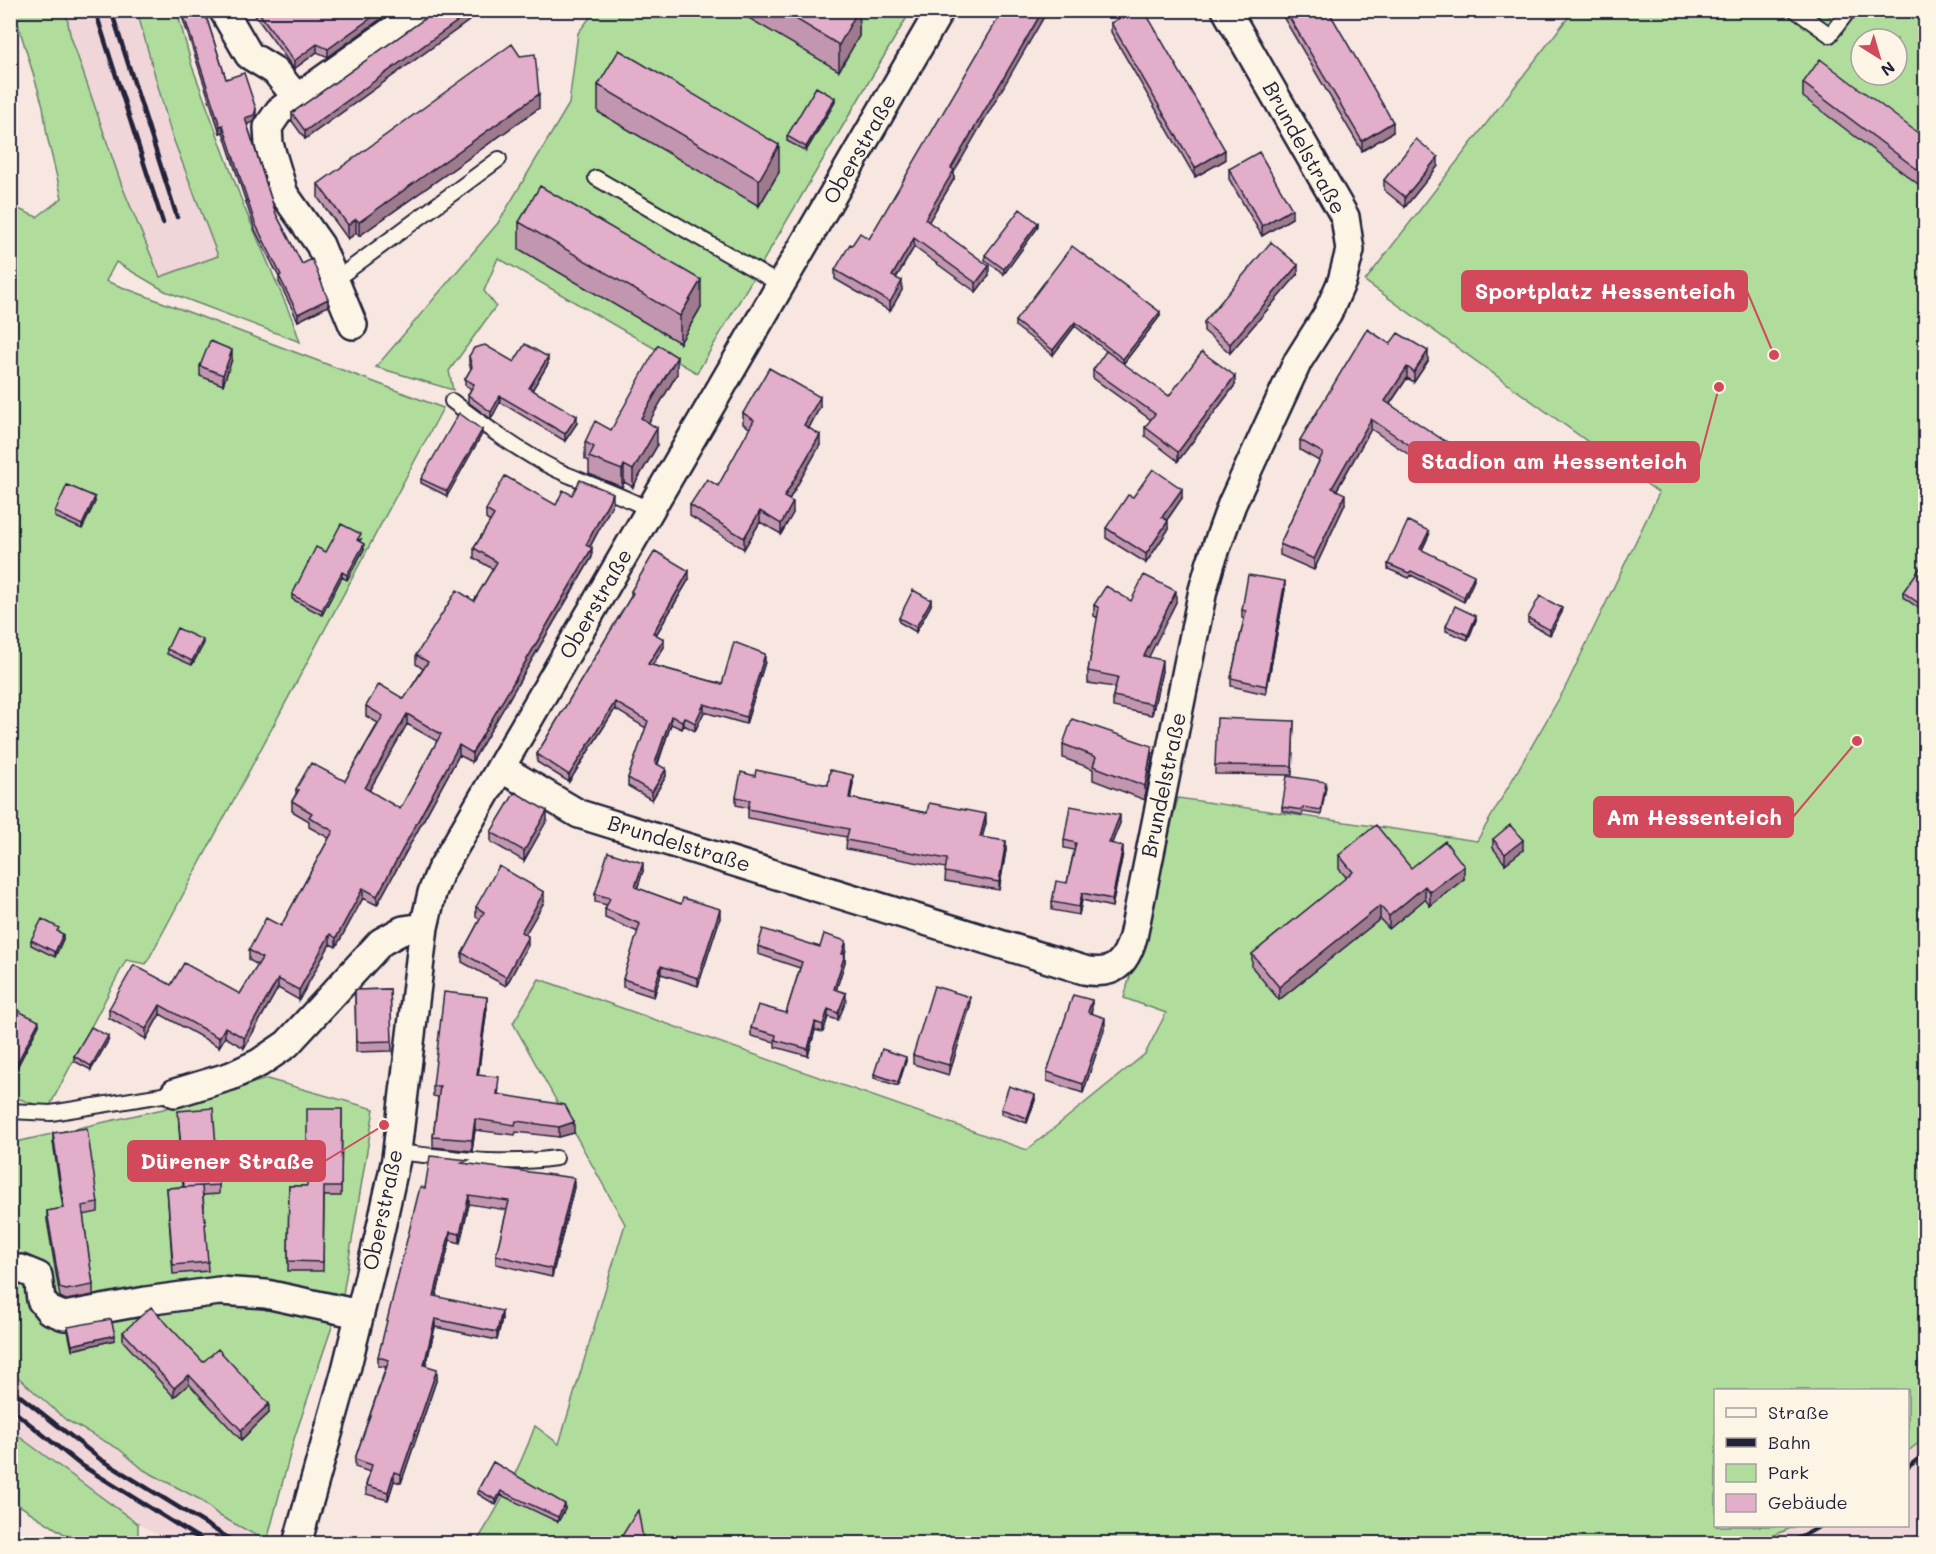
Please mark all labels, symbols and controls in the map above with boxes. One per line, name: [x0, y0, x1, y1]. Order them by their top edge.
north arrow: [1849, 27, 1909, 87]
text: N: [1877, 57, 1900, 81]
street label: Brundelstraße: [1258, 76, 1353, 218]
street label: Oberstraße: [816, 88, 901, 208]
callout: Sportplatz Hessenteich: [1462, 271, 1747, 311]
text: Sportplatz Hessenteich: [1475, 276, 1735, 305]
callout: Stadion am Hessenteich: [1409, 442, 1699, 482]
text: Stadion am Hessenteich: [1421, 446, 1687, 475]
street label: Oberstraße: [552, 543, 637, 663]
street label: Brundelstraße: [1134, 710, 1191, 860]
callout: Am Hessenteich: [1594, 797, 1793, 837]
text: Am Hessenteich: [1606, 802, 1782, 831]
street label: Brundelstraße: [605, 808, 754, 877]
callout: Dürener Straße: [128, 1141, 325, 1181]
text: Dürener Straße: [140, 1146, 314, 1175]
street label: Oberstraße: [356, 1147, 408, 1273]
legend: [1714, 1389, 1909, 1527]
text: Straße: [1768, 1400, 1829, 1424]
text: Bahn: [1768, 1430, 1811, 1454]
text: Park: [1768, 1460, 1809, 1484]
text: Gebäude: [1768, 1490, 1848, 1514]

